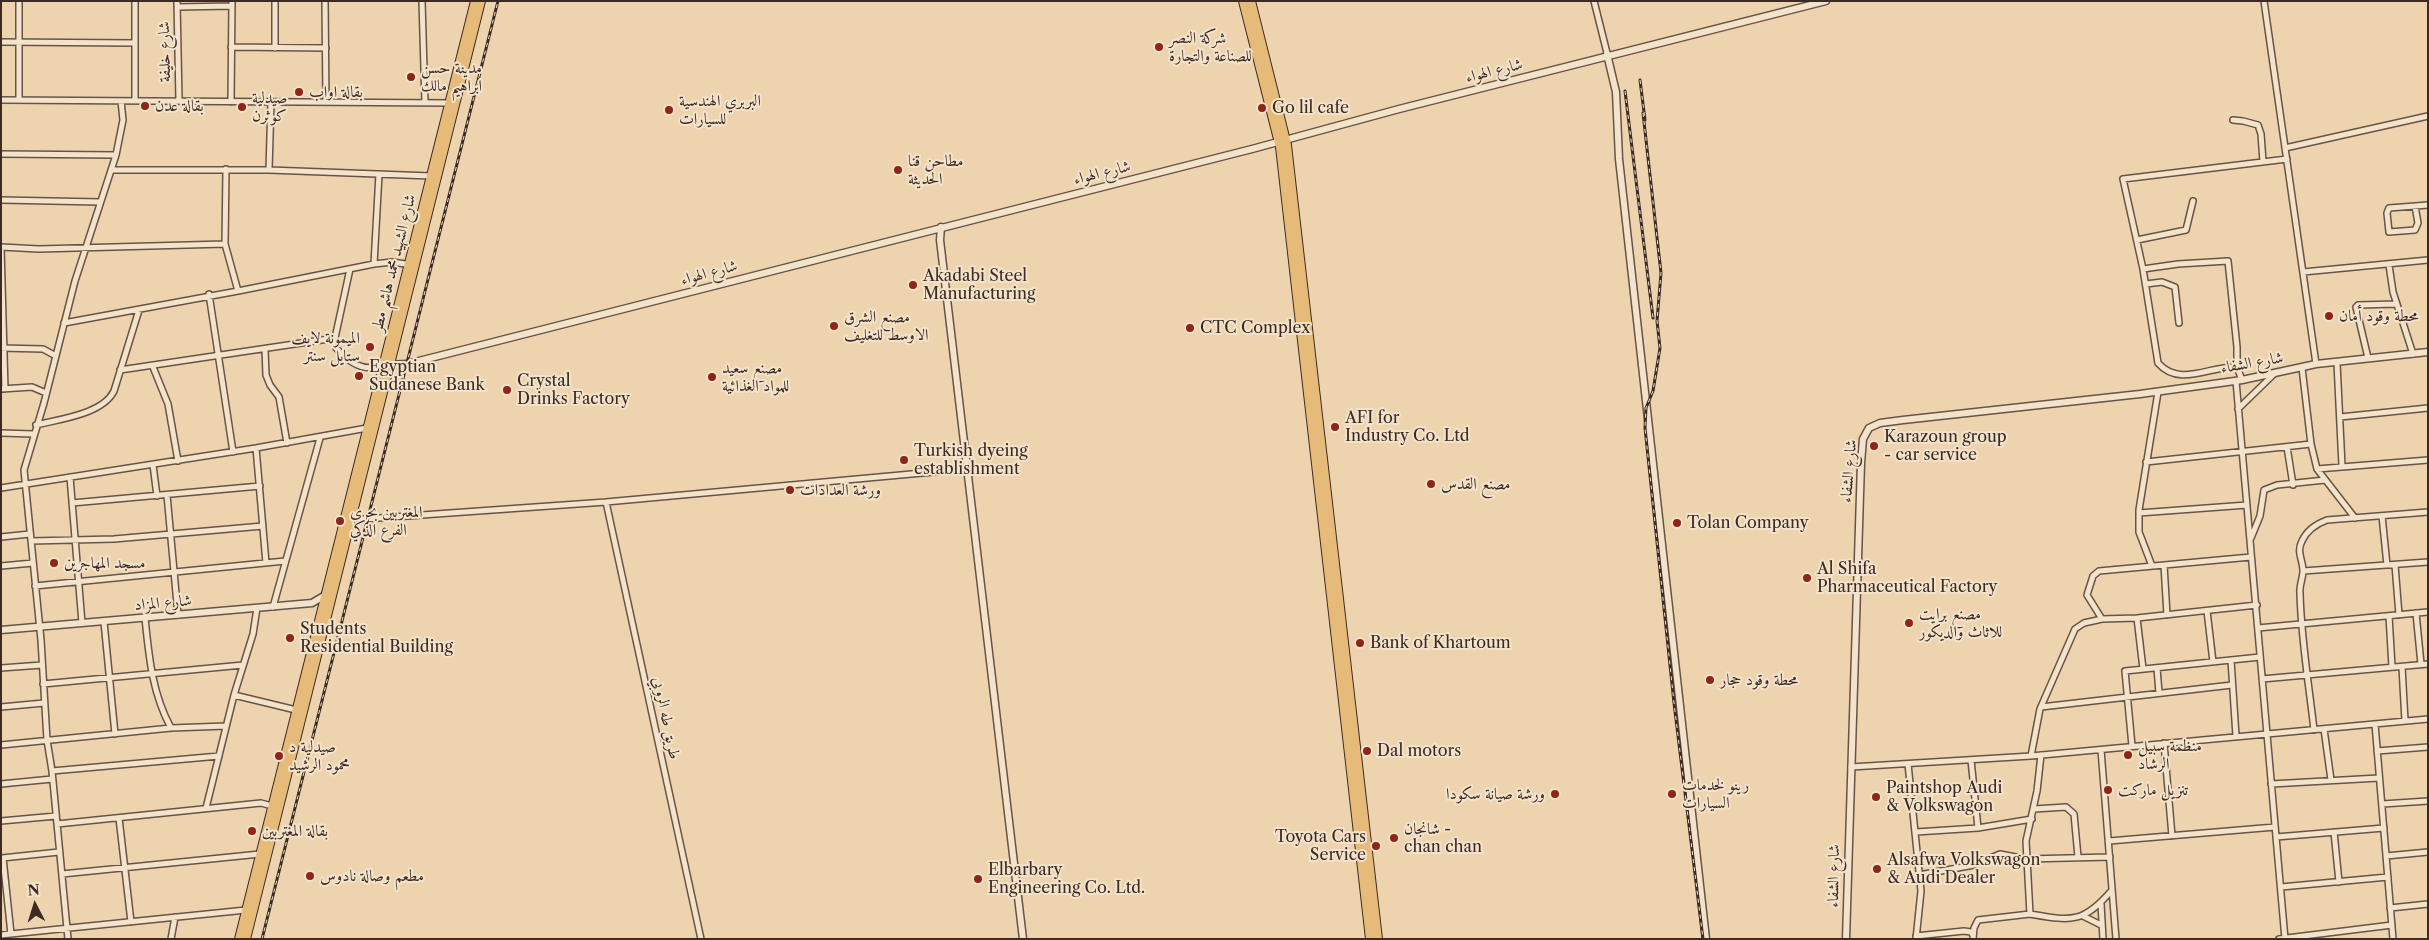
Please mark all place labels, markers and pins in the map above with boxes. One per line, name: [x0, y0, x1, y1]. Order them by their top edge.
place label: شركة النصر للصناعة والتجارة: [1169, 28, 1252, 66]
marker: شركة النصر للصناعة والتجارة: [1153, 41, 1165, 53]
place label: مدينة حسن ابراهيم مالك: [421, 58, 482, 96]
marker: مدينة حسن ابراهيم مالك: [405, 71, 417, 83]
place label: بقالة اواب: [309, 82, 363, 102]
marker: بقالة اواب: [293, 86, 305, 98]
place label: صيدلية كوثرن: [252, 88, 287, 126]
place label: البربري الهندسية للسيارات: [679, 91, 761, 129]
place label: بقالة عدن: [155, 96, 204, 116]
place label: Go lil cafe: [1272, 98, 1349, 118]
marker: بقالة عدن: [139, 100, 151, 112]
marker: صيدلية كوثرن: [236, 101, 248, 113]
marker: Go lil cafe: [1256, 102, 1268, 114]
marker: البربري الهندسية للسيارات: [663, 104, 675, 116]
place label: مطاحن قنا الحديثة: [908, 151, 964, 189]
marker: مطاحن قنا الحديثة: [892, 164, 904, 176]
place label: Akadabi Steel Manufacturing: [923, 266, 1035, 304]
marker: Akadabi Steel Manufacturing: [907, 279, 919, 291]
place label: محطة وقود أمان: [2339, 306, 2419, 326]
place label: مصنع الشرق الاوسط للتغليف: [844, 307, 928, 345]
marker: محطة وقود أمان: [2323, 310, 2335, 322]
place label: CTC Complex: [1200, 318, 1310, 338]
marker: مصنع الشرق الاوسط للتغليف: [828, 320, 840, 332]
marker: CTC Complex: [1184, 322, 1196, 334]
place label: الميمونة لايف ستايل سنتر: [291, 328, 360, 366]
marker: الميمونة لايف ستايل سنتر: [364, 341, 376, 353]
place label: Egyptian Sudanese Bank: [369, 357, 485, 395]
place label: مصنع سعيد للمواد الغذائية: [722, 358, 789, 396]
marker: Egyptian Sudanese Bank: [353, 370, 365, 382]
place label: Crystal Drinks Factory: [517, 371, 630, 409]
marker: مصنع سعيد للمواد الغذائية: [706, 371, 718, 383]
marker: Crystal Drinks Factory: [501, 384, 513, 396]
place label: AFI for Industry Co. Ltd: [1345, 408, 1470, 446]
marker: AFI for Industry Co. Ltd: [1329, 421, 1341, 433]
place label: Karazoun group - car service: [1884, 427, 2007, 465]
marker: Karazoun group - car service: [1868, 440, 1880, 452]
place label: Turkish dyeing establishment: [914, 441, 1028, 479]
marker: Turkish dyeing establishment: [898, 454, 910, 466]
place label: مصنع القدس: [1441, 474, 1511, 494]
marker: مصنع القدس: [1425, 478, 1437, 490]
place label: ورشة العدادات: [800, 480, 881, 500]
marker: ورشة العدادات: [784, 484, 796, 496]
place label: المغتربين بحري الفرع الذكي: [350, 502, 423, 540]
place label: Tolan Company: [1687, 513, 1809, 533]
marker: المغتربين بحري الفرع الذكي: [334, 515, 346, 527]
marker: Tolan Company: [1671, 517, 1683, 529]
place label: مسجد المهاجرين: [64, 553, 145, 573]
marker: مسجد المهاجرين: [48, 557, 60, 569]
place label: Al Shifa Pharmaceutical Factory: [1817, 559, 1997, 597]
marker: Al Shifa Pharmaceutical Factory: [1801, 572, 1813, 584]
place label: مصنع برايت للاثاث والديكور: [1919, 604, 2002, 642]
marker: مصنع برايت للاثاث والديكور: [1903, 617, 1915, 629]
place label: Students Residential Building: [300, 619, 453, 657]
marker: Students Residential Building: [284, 632, 296, 644]
place label: Bank of Khartoum: [1370, 633, 1511, 653]
marker: Bank of Khartoum: [1354, 637, 1366, 649]
place label: محطة وقود حجار: [1720, 670, 1798, 690]
marker: محطة وقود حجار: [1704, 674, 1716, 686]
place label: منظمة سبيل الرشاد: [2138, 736, 2202, 774]
place label: صيدلية د محمود الرشيد: [289, 737, 350, 775]
place label: Dal motors: [1377, 741, 1461, 761]
marker: Dal motors: [1361, 745, 1373, 757]
marker: منظمة سبيل الرشاد: [2122, 749, 2134, 761]
marker: صيدلية د محمود الرشيد: [273, 750, 285, 762]
place label: رينو لخدمات السيارات: [1682, 775, 1749, 813]
place label: Paintshop Audi & Volkswagon: [1886, 778, 2002, 816]
place label: تنزيل ماركت: [2118, 780, 2188, 800]
place label: ورشة صيانة سكودا: [1446, 784, 1545, 804]
marker: تنزيل ماركت: [2102, 784, 2114, 796]
marker: ورشة صيانة سكودا: [1549, 788, 1561, 800]
marker: رينو لخدمات السيارات: [1666, 788, 1678, 800]
marker: Paintshop Audi & Volkswagon: [1870, 791, 1882, 803]
place label: شانجان - chan chan: [1404, 819, 1482, 857]
place label: بقالة المغتربين: [262, 821, 328, 841]
marker: بقالة المغتربين: [246, 825, 258, 837]
place label: Toyota Cars Service: [1275, 827, 1366, 865]
marker: شانجان - chan chan: [1388, 832, 1400, 844]
marker: Toyota Cars Service: [1370, 840, 1382, 852]
place label: Alsafwa Volkswagon & Audi Dealer: [1887, 850, 2040, 888]
place label: Elbarbary Engineering Co. Ltd.: [988, 860, 1145, 898]
marker: Alsafwa Volkswagon & Audi Dealer: [1871, 863, 1883, 875]
place label: مطعم وصالة نادوس: [320, 866, 424, 886]
marker: مطعم وصالة نادوس: [304, 870, 316, 882]
marker: Elbarbary Engineering Co. Ltd.: [972, 873, 984, 885]

